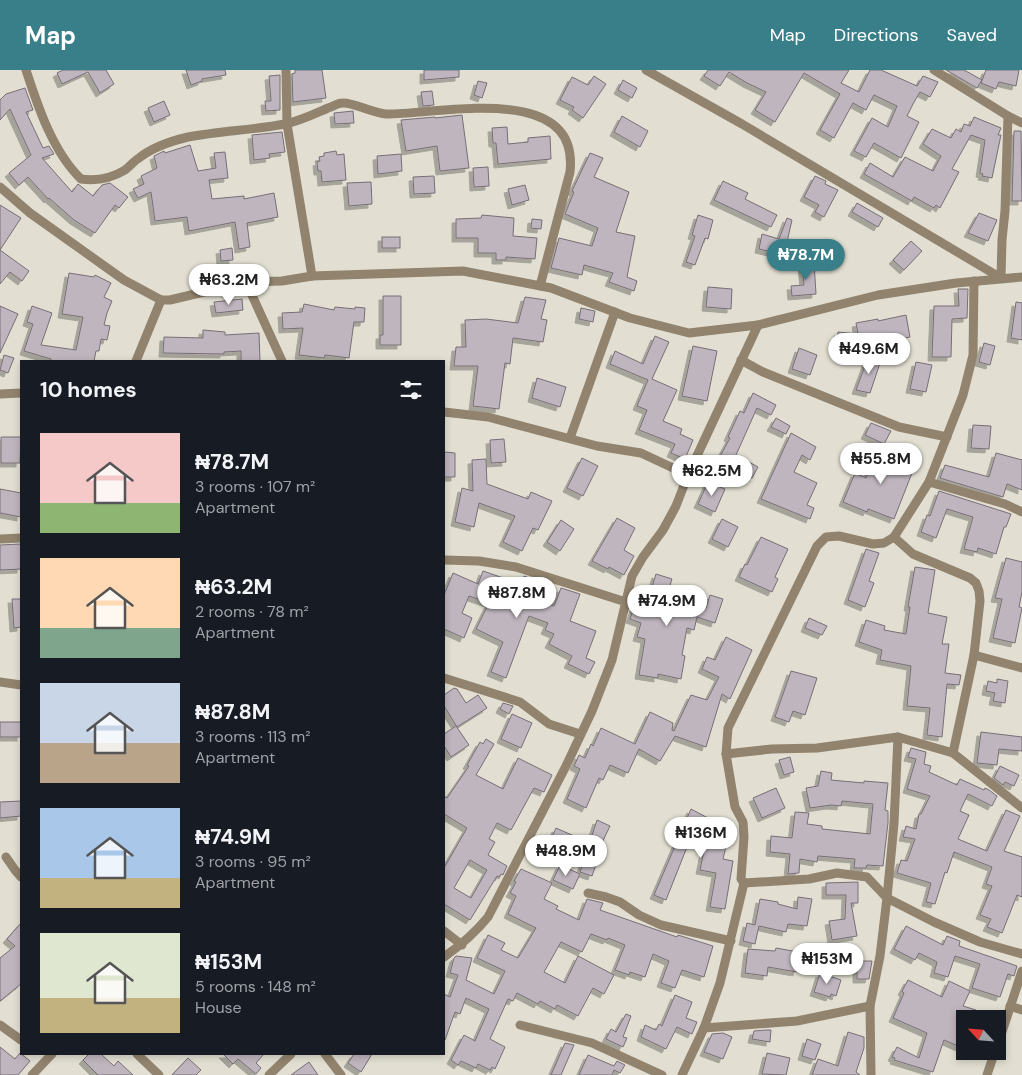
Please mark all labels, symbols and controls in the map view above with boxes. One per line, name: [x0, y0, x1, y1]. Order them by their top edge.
text: Map: [25, 20, 76, 51]
text: Map: [770, 23, 806, 47]
text: Directions: [834, 23, 919, 47]
text: Saved: [947, 23, 997, 47]
pin: ₦78.7M: [765, 238, 847, 281]
text: ₦78.7M: [778, 244, 834, 265]
pin: ₦63.2M: [188, 264, 270, 306]
text: ₦63.2M: [200, 269, 258, 290]
pin: ₦49.6M: [828, 332, 910, 375]
text: ₦49.6M: [839, 338, 899, 359]
text: 10 homes: [40, 376, 137, 404]
icon: filters: [397, 376, 425, 404]
pin: ₦55.8M: [840, 442, 922, 485]
text: ₦78.7M: [195, 448, 269, 476]
text: ₦55.8M: [851, 448, 911, 469]
icon: home: [80, 453, 140, 513]
pin: ₦62.5M: [671, 454, 753, 497]
text: ₦62.5M: [683, 460, 741, 481]
text: 3 rooms · 107 m²: [195, 476, 315, 497]
text: Apartment: [195, 497, 275, 518]
text: ₦63.2M: [195, 573, 272, 601]
pin: ₦87.8M: [476, 576, 558, 619]
icon: home: [80, 578, 140, 638]
text: ₦87.8M: [488, 582, 546, 603]
pin: ₦74.9M: [626, 584, 708, 627]
text: ₦74.9M: [638, 590, 696, 611]
text: 2 rooms · 78 m²: [195, 601, 309, 622]
text: Apartment: [195, 622, 275, 643]
text: ₦87.8M: [195, 698, 270, 726]
icon: home: [80, 703, 140, 763]
text: 3 rooms · 113 m²: [195, 726, 311, 747]
text: Apartment: [195, 747, 275, 768]
pin: ₦136M: [666, 816, 736, 859]
text: ₦136M: [675, 822, 727, 843]
text: ₦74.9M: [195, 823, 271, 851]
icon: home: [80, 828, 140, 888]
pin: ₦48.9M: [525, 834, 607, 877]
text: ₦48.9M: [536, 840, 596, 861]
text: 3 rooms · 95 m²: [195, 851, 311, 872]
text: Apartment: [195, 872, 275, 893]
pin: ₦153M: [792, 942, 862, 985]
text: ₦153M: [195, 948, 262, 976]
text: ₦153M: [801, 948, 853, 969]
icon: home: [80, 953, 140, 1013]
text: 5 rooms · 148 m²: [195, 976, 316, 997]
text: House: [195, 997, 242, 1018]
north arrow: [956, 1010, 1006, 1060]
map controls: [956, 1010, 1006, 1060]

